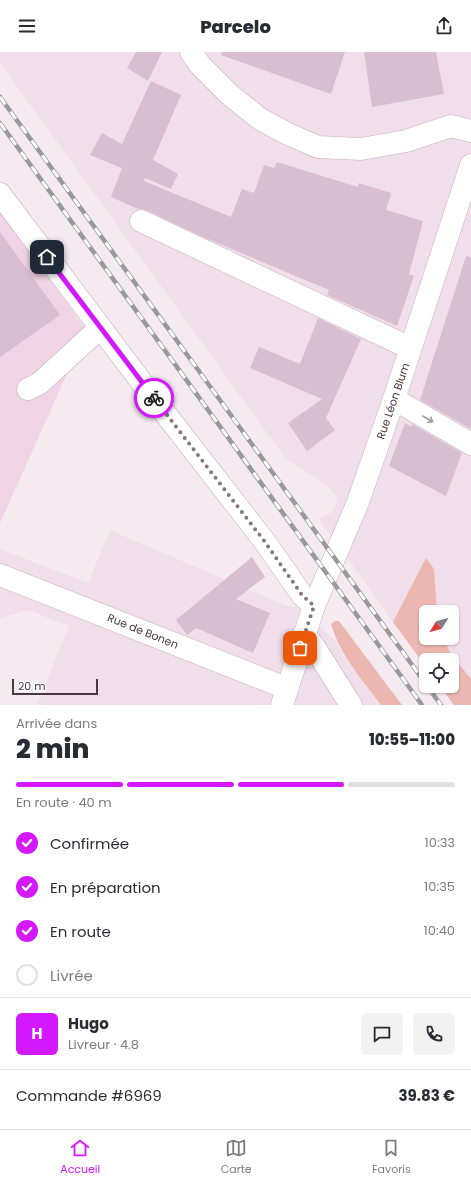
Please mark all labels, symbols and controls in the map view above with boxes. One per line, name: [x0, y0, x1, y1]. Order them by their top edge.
text: Parcelo: [200, 14, 271, 39]
icon: menu: [16, 15, 38, 37]
icon: share: [433, 15, 455, 37]
pin: [30, 240, 64, 274]
icon: home: [36, 246, 58, 268]
street label: Rue Léon Blum: [372, 361, 414, 441]
courier: [134, 378, 174, 418]
icon: bike: [143, 387, 165, 409]
one-way arrow: [422, 415, 434, 423]
north arrow: [419, 605, 459, 645]
map controls: [419, 605, 459, 693]
street label: Rue de Bonen: [105, 609, 181, 653]
pin: [283, 631, 317, 665]
icon: bag: [289, 637, 311, 659]
button: locate: [419, 653, 459, 693]
scale bar: [12, 677, 98, 696]
text: 20 m: [18, 678, 46, 694]
text: Arrivée dans: [16, 714, 97, 733]
text: 10:55–11:00: [369, 729, 455, 750]
text: 2 min: [16, 731, 89, 767]
text: En route · 40 m: [16, 793, 112, 812]
icon: check: [16, 832, 38, 854]
text: Confirmée: [50, 833, 129, 854]
text: 10:33: [425, 833, 455, 852]
icon: check: [16, 876, 38, 898]
text: En préparation: [50, 877, 161, 898]
text: 10:35: [424, 877, 455, 896]
icon: check: [16, 920, 38, 942]
text: En route: [50, 921, 111, 942]
text: 10:40: [424, 921, 455, 940]
text: Livrée: [50, 965, 93, 986]
text: Hugo: [68, 1013, 109, 1034]
button: chat: [361, 1013, 403, 1055]
button: phone: [413, 1013, 455, 1055]
text: H: [32, 1023, 42, 1044]
text: Livreur · 4.8: [68, 1035, 139, 1054]
text: Commande #6969: [16, 1085, 162, 1106]
text: 39.83 €: [399, 1085, 455, 1106]
tab: Accueil: [60, 1137, 100, 1178]
tab: Carte: [221, 1137, 252, 1178]
tab: Favoris: [372, 1137, 411, 1178]

